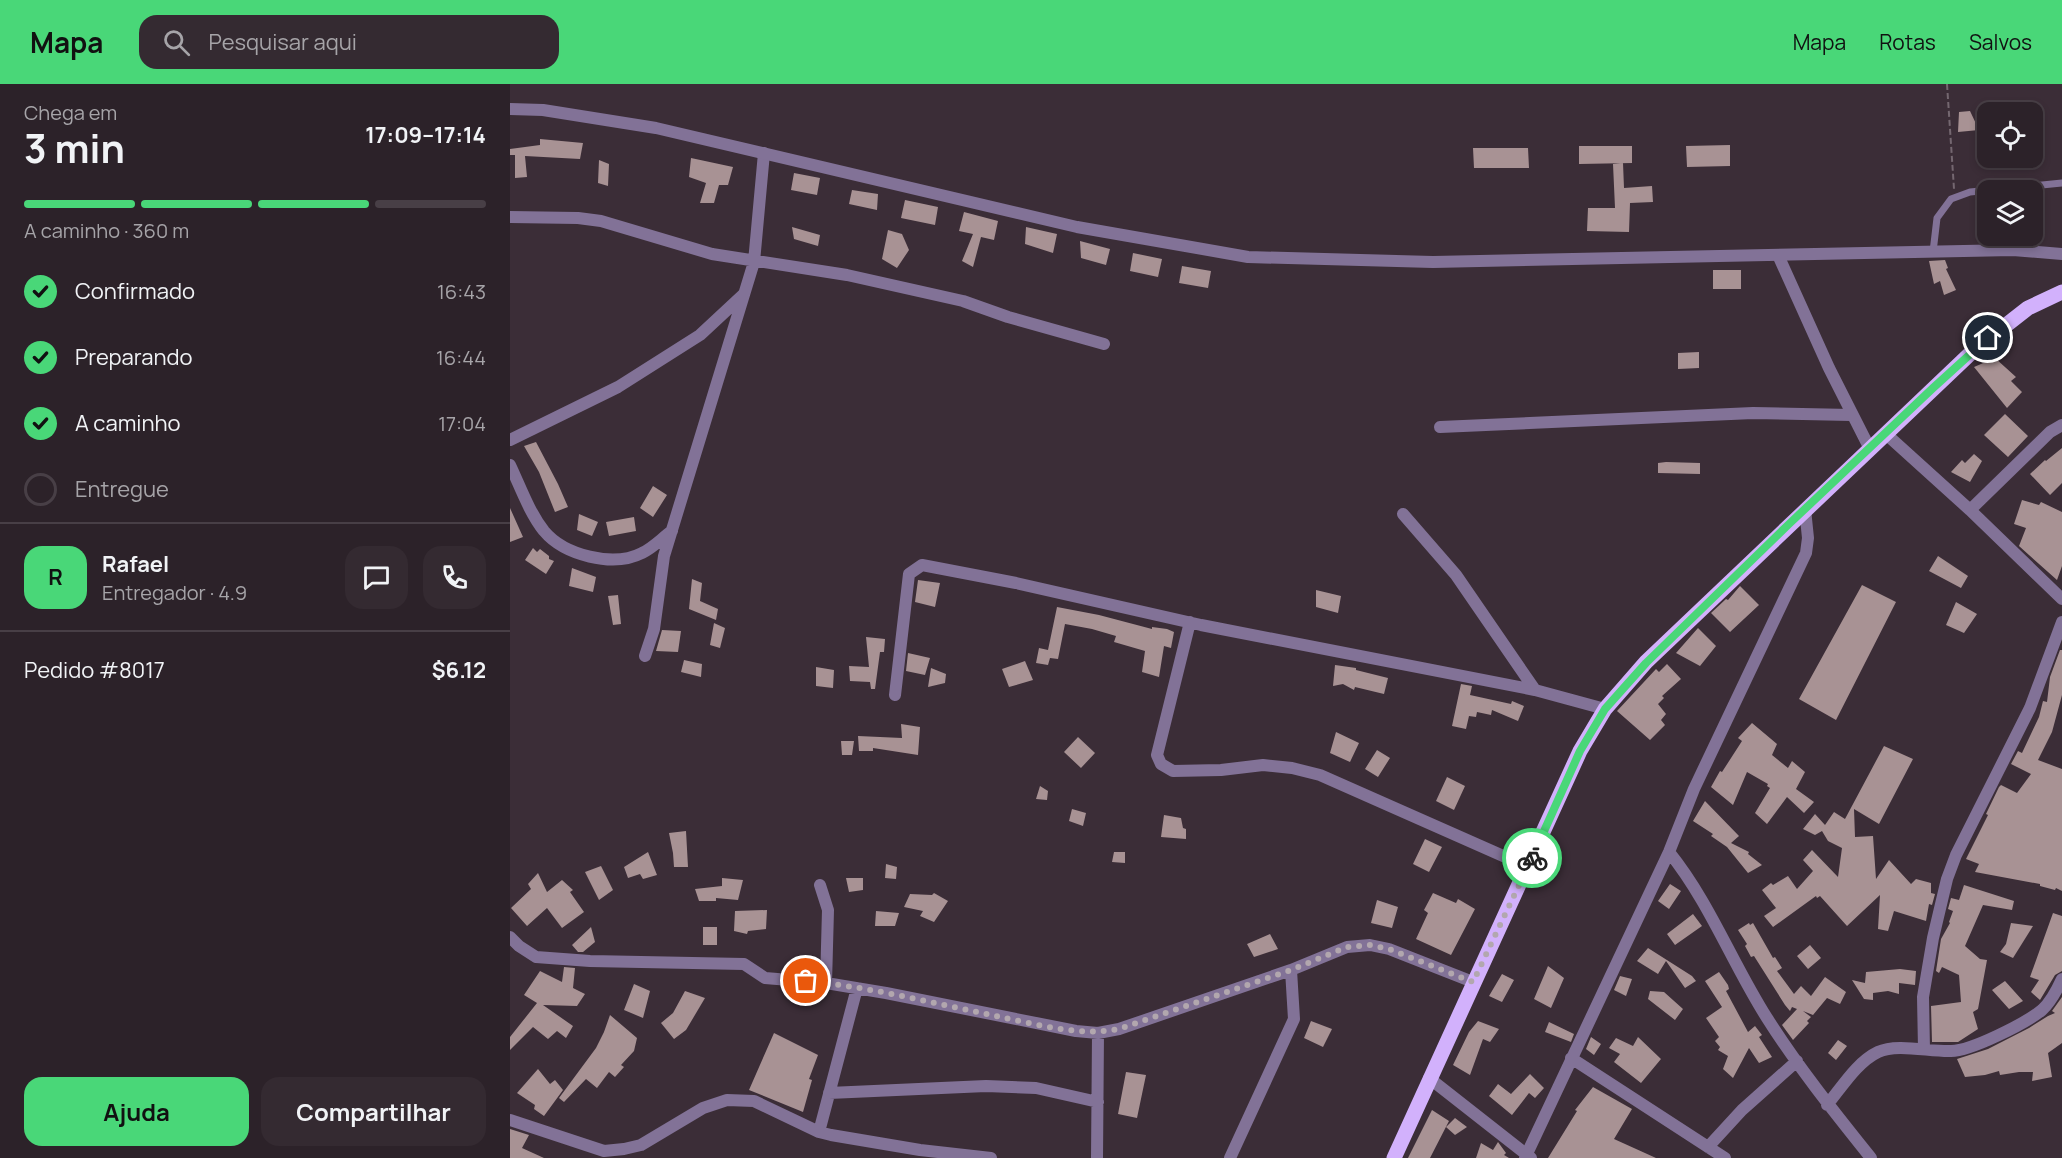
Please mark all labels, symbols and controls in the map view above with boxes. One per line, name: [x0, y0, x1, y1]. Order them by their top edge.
search box: [139, 15, 559, 69]
text: Mapa: [30, 23, 103, 61]
icon: search: [160, 26, 193, 59]
text: Pesquisar aqui: [208, 27, 357, 57]
text: Mapa: [1793, 28, 1846, 56]
text: Rotas: [1879, 28, 1936, 56]
text: Salvos: [1969, 28, 2032, 56]
text: Chega em: [24, 99, 117, 126]
map controls: [1977, 102, 2043, 246]
button: locate: [1977, 102, 2043, 168]
text: 17:09–17:14: [365, 120, 486, 150]
text: 3 min: [24, 121, 125, 175]
button: layers: [1977, 180, 2043, 246]
text: A caminho · 360 m: [24, 217, 189, 244]
icon: check: [24, 275, 57, 308]
text: Confirmado: [75, 276, 195, 306]
text: 16:43: [437, 278, 486, 305]
pin: [1962, 312, 2013, 363]
icon: home: [1971, 321, 2004, 354]
icon: check: [24, 341, 57, 374]
text: Preparando: [75, 342, 193, 372]
text: 16:44: [436, 344, 486, 371]
icon: check: [24, 407, 57, 440]
text: A caminho: [75, 408, 181, 438]
text: 17:04: [438, 410, 486, 437]
text: Entregue: [75, 474, 169, 504]
button: chat: [345, 546, 408, 609]
button: phone: [423, 546, 486, 609]
text: Rafael: [102, 549, 169, 579]
text: R: [48, 562, 63, 592]
text: Entregador · 4.9: [102, 579, 247, 606]
text: Pedido #8017: [24, 655, 165, 685]
text: $6.12: [432, 655, 486, 685]
courier: [1502, 828, 1562, 888]
icon: bike: [1516, 842, 1549, 875]
pin: [780, 955, 831, 1006]
icon: bag: [789, 964, 822, 997]
button: Ajuda: [24, 1077, 249, 1146]
button: Compartilhar: [261, 1077, 486, 1146]

